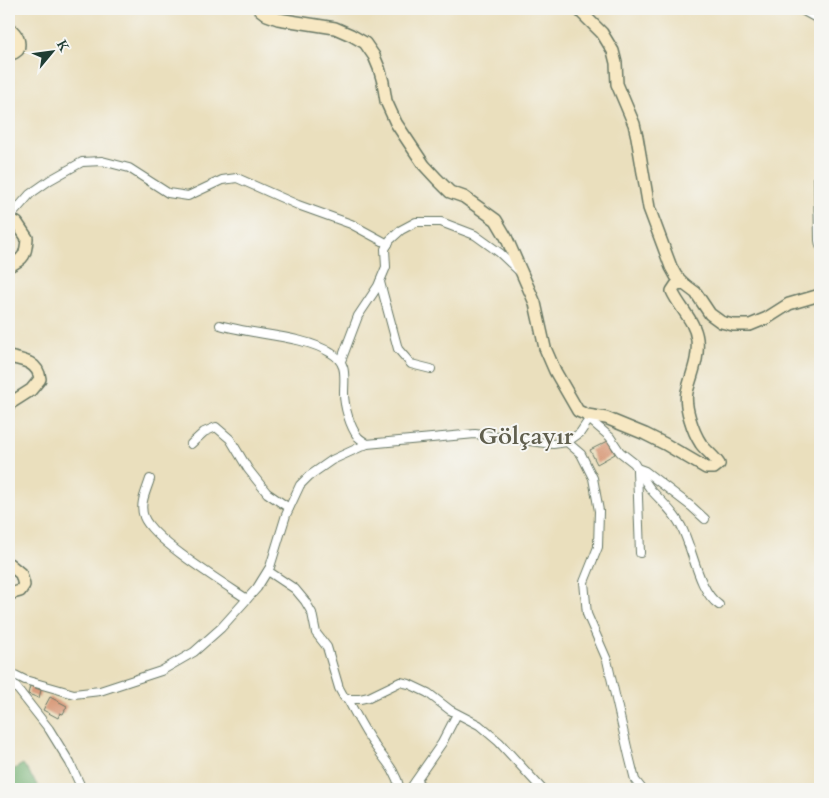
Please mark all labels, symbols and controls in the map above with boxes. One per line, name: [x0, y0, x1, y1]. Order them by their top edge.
north arrow: [28, 28, 78, 78]
text: K: [52, 36, 74, 56]
district label: Gölçayır: [479, 420, 574, 453]

